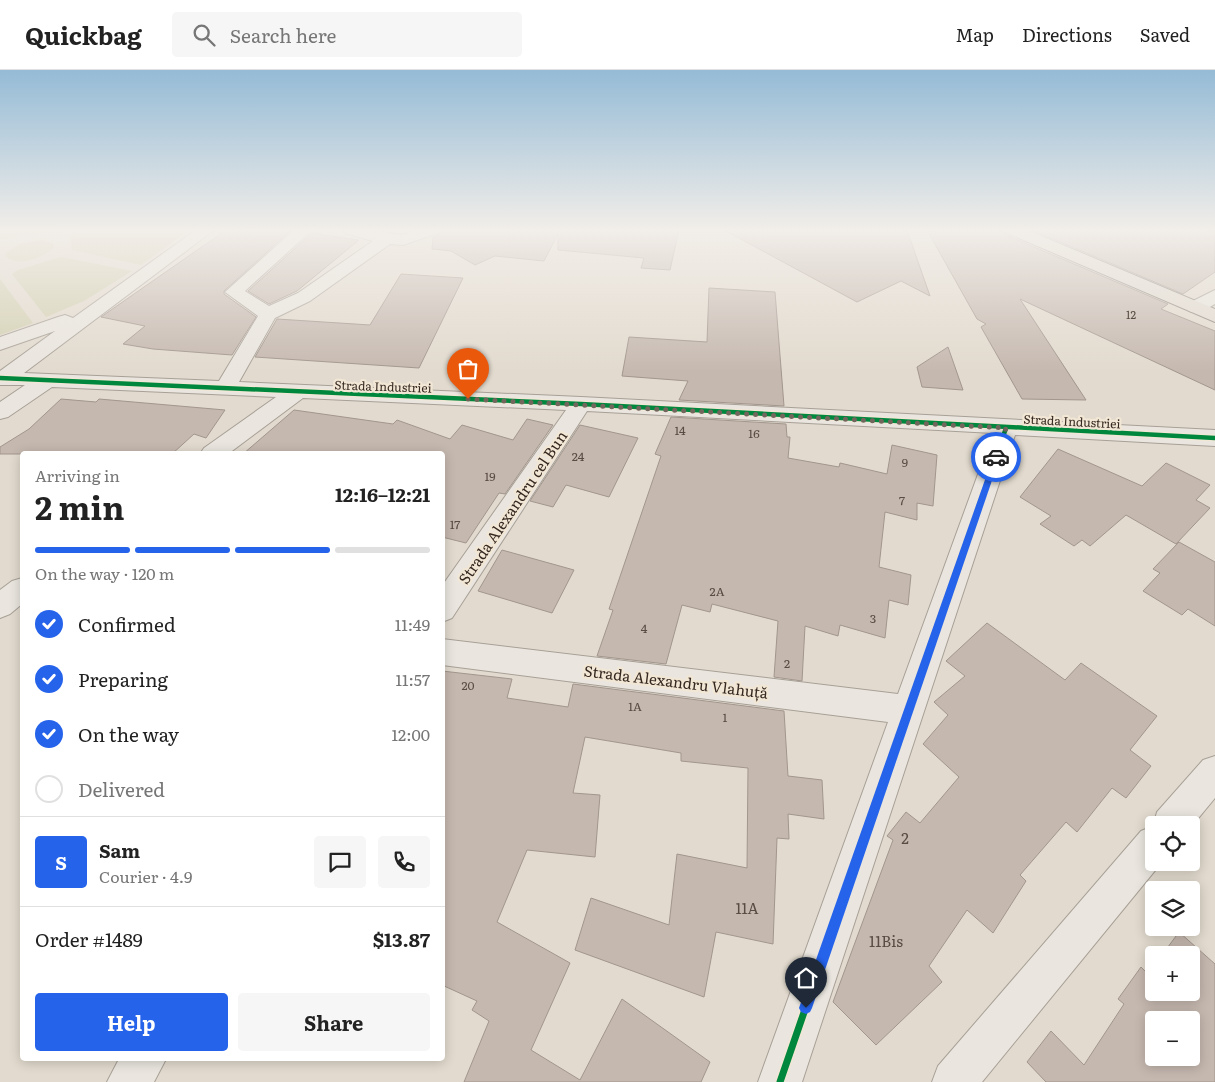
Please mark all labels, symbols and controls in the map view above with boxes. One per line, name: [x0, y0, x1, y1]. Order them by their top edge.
search box: [172, 12, 522, 57]
text: Quickbag: [25, 17, 142, 52]
icon: search: [190, 21, 218, 49]
text: Search here: [230, 21, 336, 49]
text: Map: [956, 21, 994, 48]
text: Directions: [1022, 21, 1112, 48]
text: Saved: [1140, 21, 1190, 48]
house number: 12: [1126, 306, 1136, 322]
pin: [447, 348, 489, 399]
icon: bag: [454, 355, 482, 383]
street label: Strada Industriei: [334, 375, 432, 397]
street label: Strada Industriei: [1023, 409, 1121, 433]
house number: 14: [674, 421, 686, 439]
house number: 16: [748, 424, 760, 442]
street label: Strada Alexandru cel Bun: [452, 426, 572, 588]
courier: [971, 432, 1021, 482]
icon: car: [982, 443, 1010, 471]
house number: 24: [572, 447, 585, 465]
house number: 9: [902, 453, 908, 471]
text: Arriving in: [35, 463, 120, 487]
house number: 19: [484, 467, 496, 485]
text: 12:16–12:21: [335, 480, 430, 508]
text: 2 min: [35, 482, 124, 530]
house number: 7: [899, 491, 905, 509]
house number: 17: [450, 515, 460, 533]
text: On the way · 120 m: [35, 561, 174, 585]
house number: 2A: [710, 582, 725, 600]
house number: 3: [870, 609, 876, 627]
icon: check: [35, 610, 63, 638]
text: Confirmed: [78, 610, 176, 638]
text: 11:49: [395, 612, 430, 636]
house number: 4: [641, 619, 648, 637]
house number: 2: [784, 654, 790, 672]
street label: Strada Alexandru Vlahuță: [583, 658, 770, 704]
icon: check: [35, 665, 63, 693]
text: Preparing: [78, 665, 168, 693]
text: 11:57: [395, 667, 430, 691]
house number: 20: [461, 676, 475, 694]
house number: 1A: [628, 697, 642, 715]
house number: 1: [723, 708, 728, 726]
icon: check: [35, 720, 63, 748]
text: On the way: [78, 720, 179, 748]
text: 12:00: [392, 722, 430, 746]
text: Delivered: [78, 775, 165, 803]
map controls: [1145, 816, 1200, 1066]
button: locate: [1145, 816, 1200, 871]
house number: 2: [901, 826, 909, 849]
text: Sam: [99, 836, 140, 864]
button: chat: [314, 836, 366, 888]
button: phone: [378, 836, 430, 888]
text: S: [55, 848, 67, 876]
text: Courier · 4.9: [99, 864, 192, 888]
button: layers: [1145, 881, 1200, 936]
house number: 11A: [735, 896, 759, 919]
text: Order #1489: [35, 925, 143, 953]
text: $13.87: [373, 925, 430, 953]
house number: 11Bis: [869, 929, 903, 952]
button: +: [1145, 946, 1200, 1001]
pin: [785, 957, 827, 1008]
icon: home: [792, 964, 820, 992]
button: Help: [35, 993, 228, 1051]
button: Share: [238, 993, 430, 1051]
button: −: [1145, 1011, 1200, 1066]

